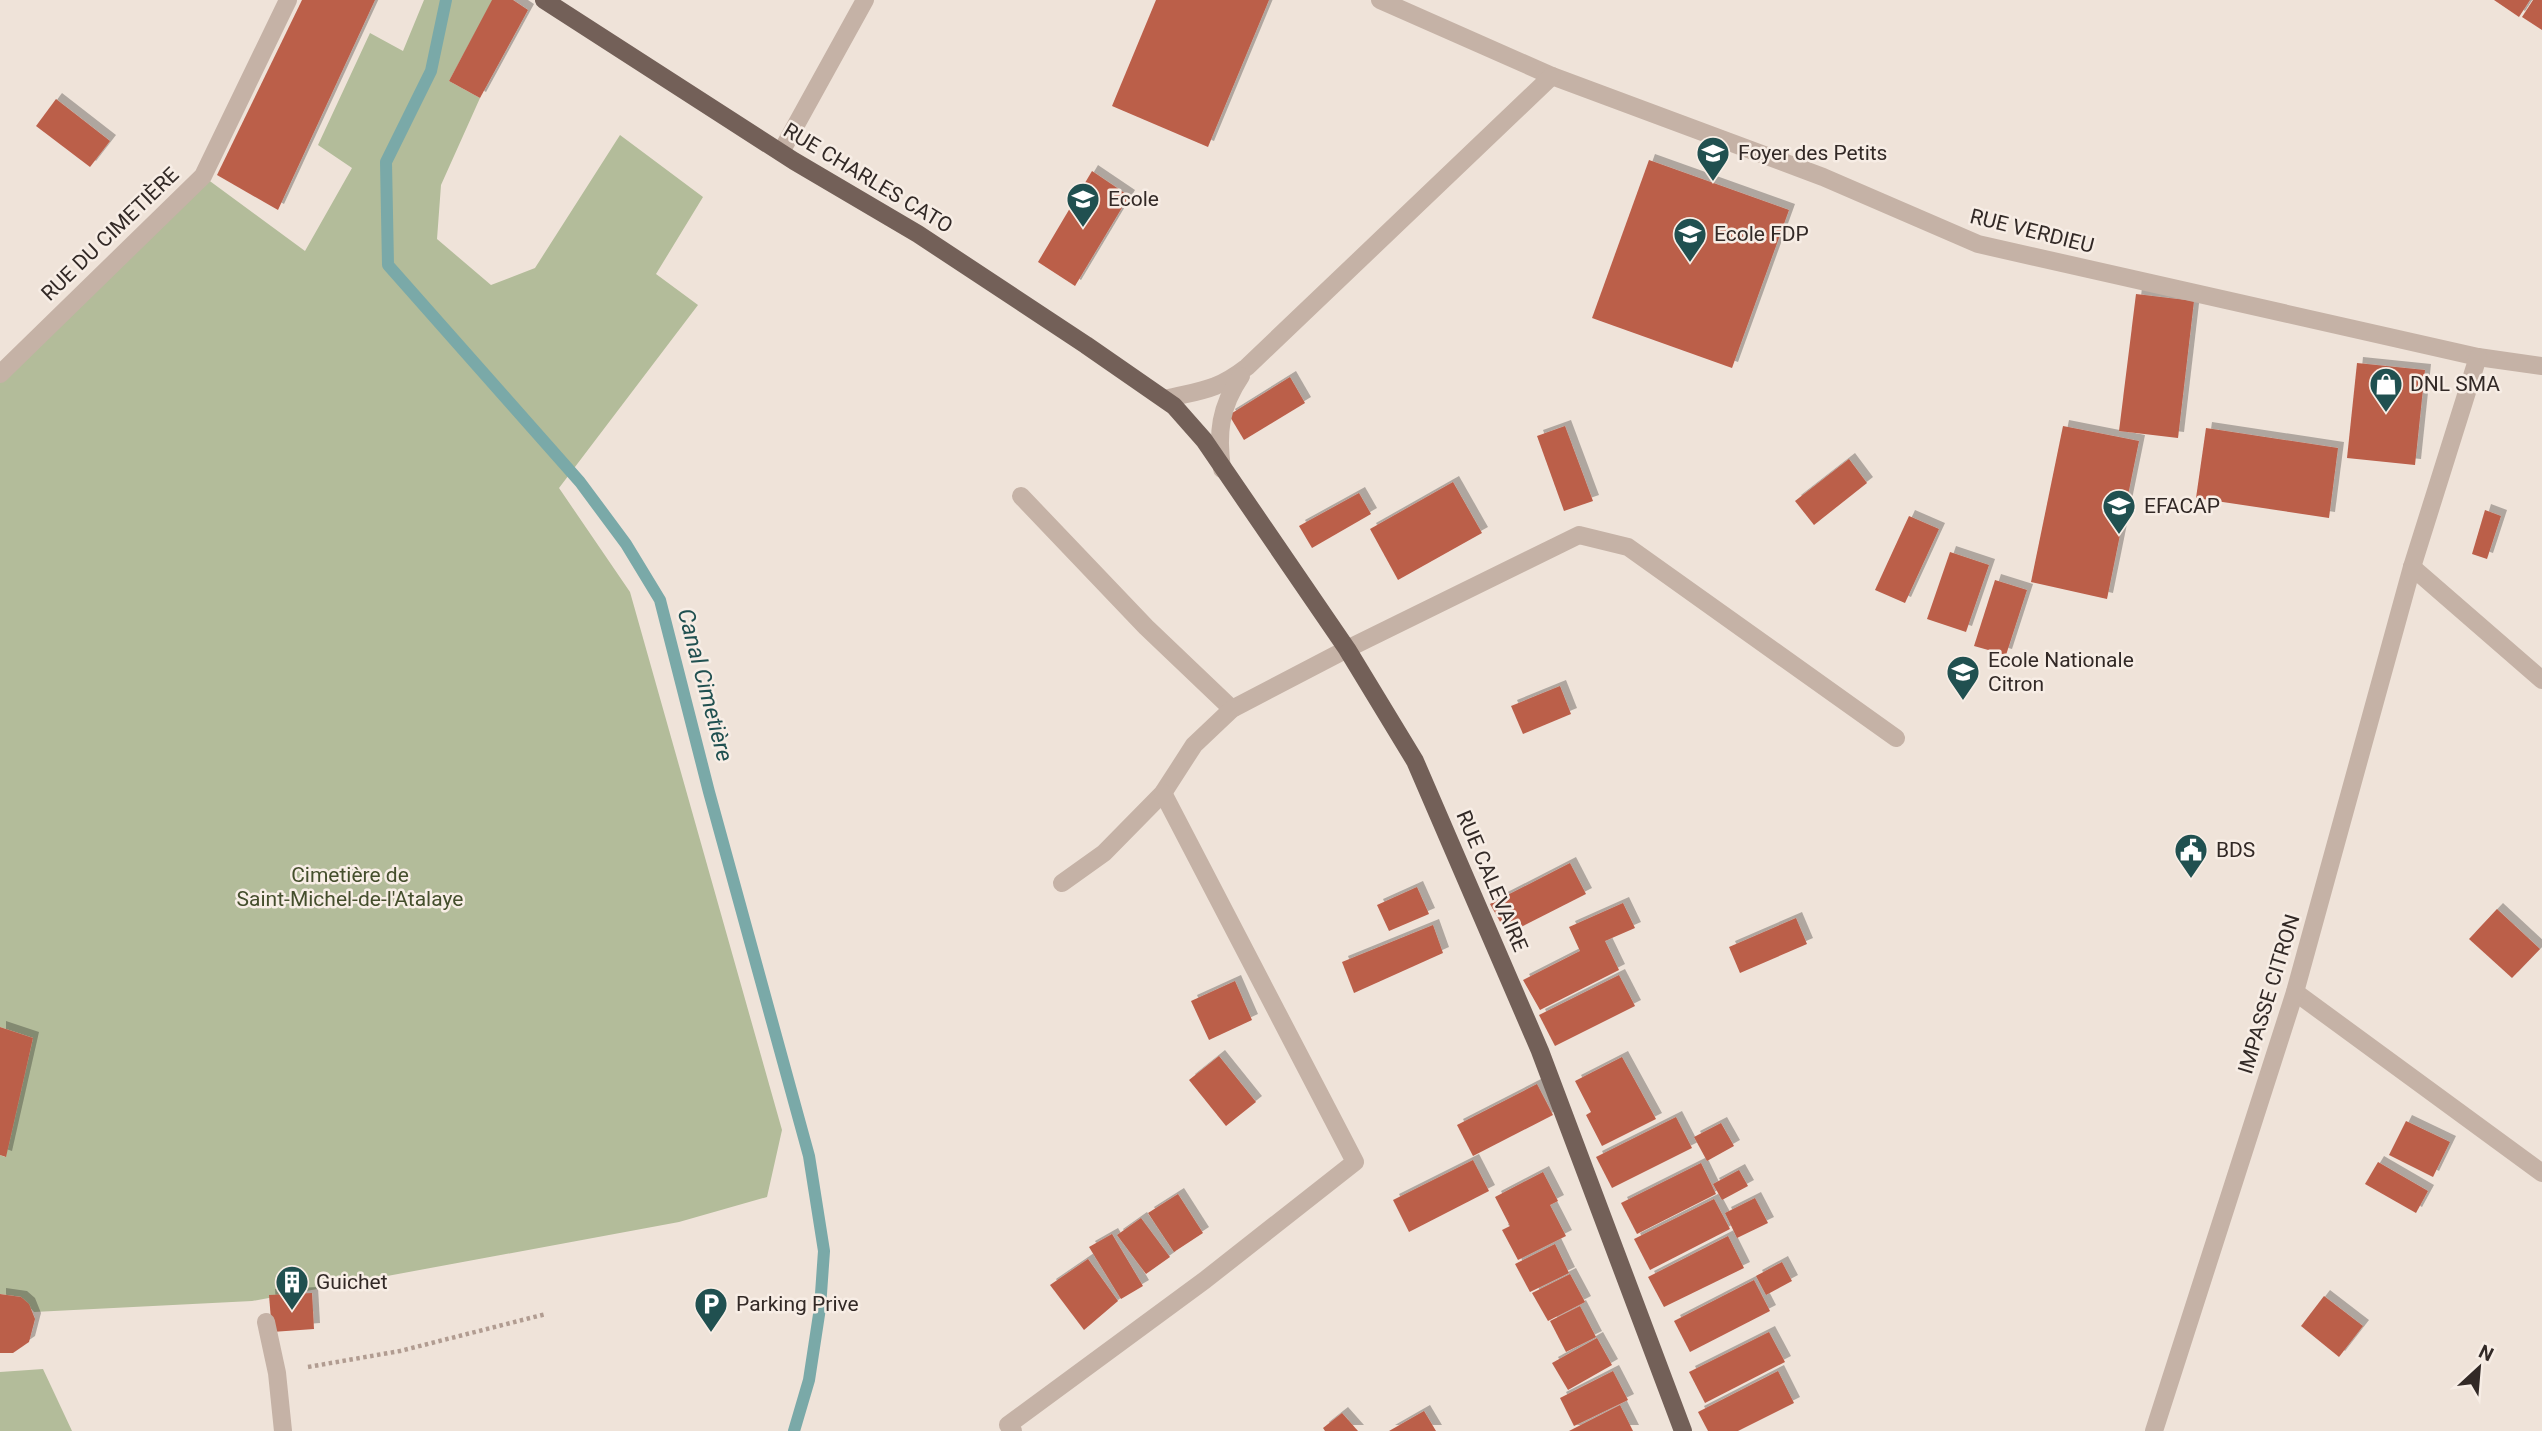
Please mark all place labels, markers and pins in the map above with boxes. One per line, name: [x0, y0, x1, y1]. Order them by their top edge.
school or university icon: Foyer des Petits: [1694, 134, 1732, 183]
place label: Foyer des Petits: [1738, 141, 1887, 165]
school or university icon: Ecole: [1064, 180, 1102, 229]
place label: Ecole: [1108, 187, 1159, 211]
school or university icon: Ecole FDP: [1671, 215, 1709, 264]
place label: Ecole FDP: [1714, 222, 1809, 246]
shop icon: DNL SMA: [2367, 365, 2405, 414]
place label: DNL SMA: [2410, 372, 2500, 396]
school or university icon: EFACAP: [2100, 487, 2138, 536]
place label: EFACAP: [2144, 494, 2220, 518]
place label: Ecole Nationale Citron: [1988, 648, 2134, 696]
school or university icon: Ecole Nationale Citron: [1944, 653, 1982, 702]
public building icon: BDS: [2172, 831, 2210, 880]
place label: BDS: [2216, 838, 2255, 862]
building icon: Guichet: [273, 1263, 311, 1312]
place label: Guichet: [316, 1270, 388, 1294]
parking icon: Parking Prive: [692, 1285, 730, 1334]
place label: Parking Prive: [736, 1292, 859, 1316]

